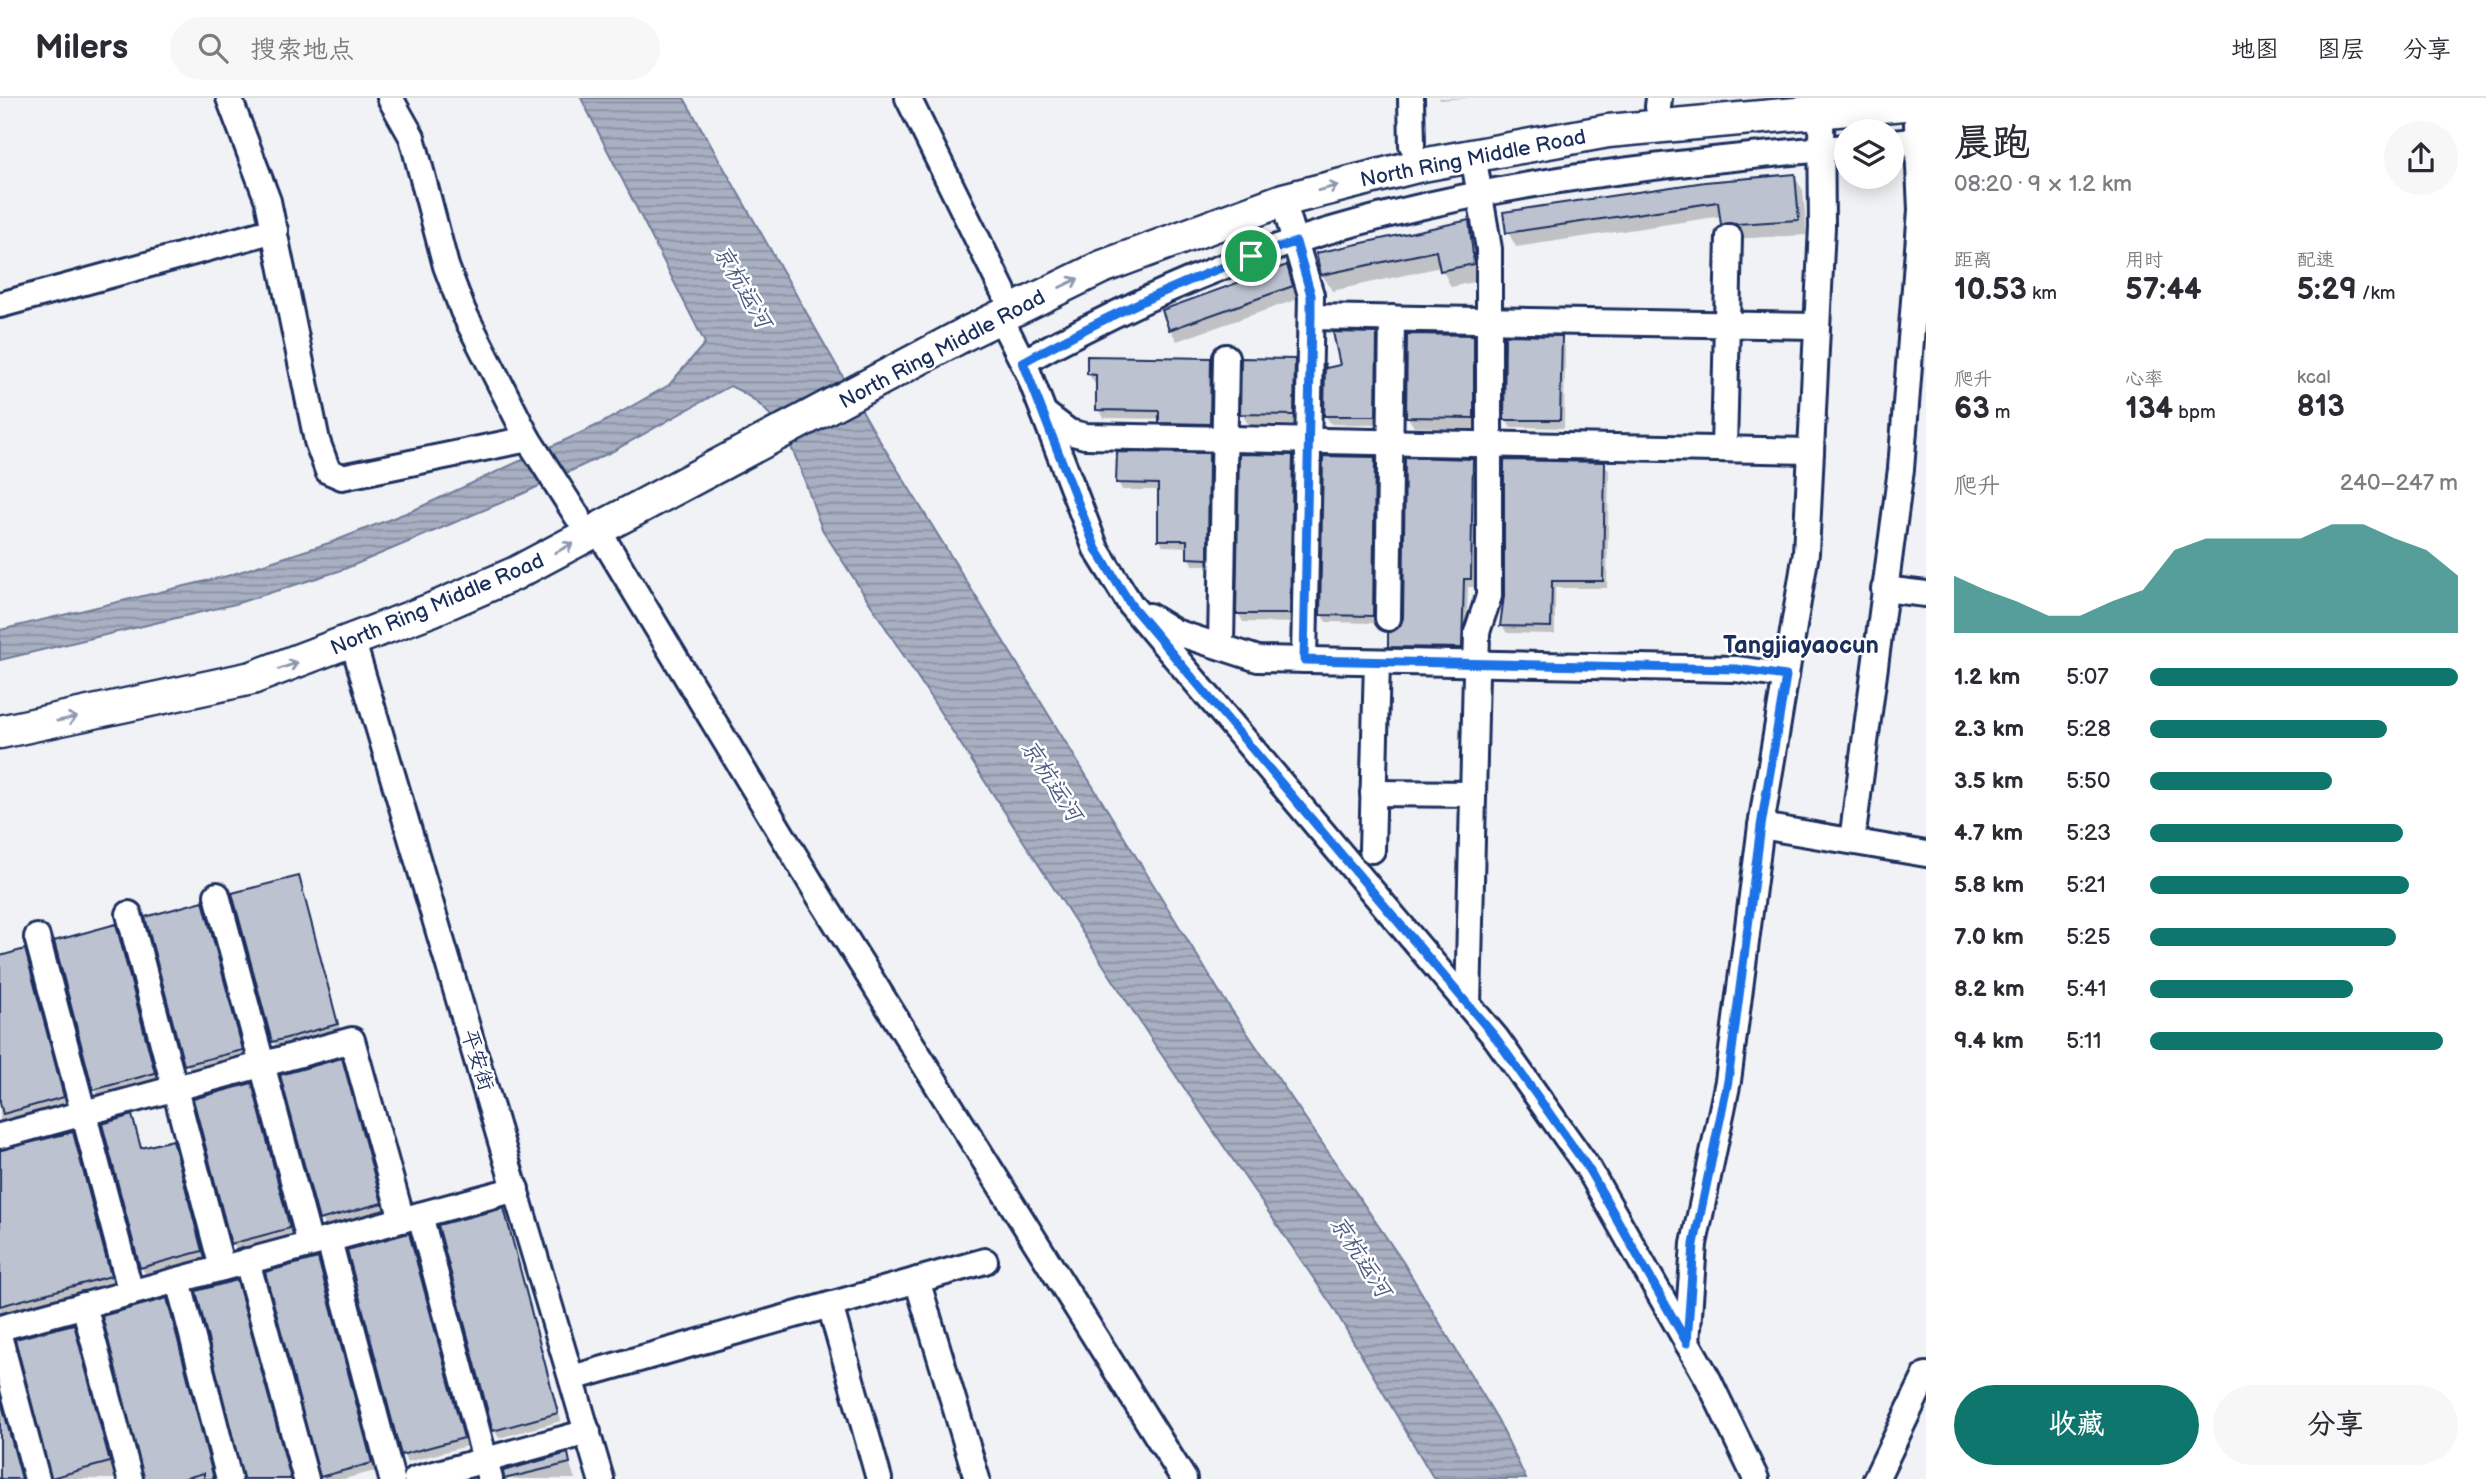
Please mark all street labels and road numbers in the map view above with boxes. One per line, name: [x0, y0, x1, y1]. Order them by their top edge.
street label: North Ring Middle Road: [1358, 124, 1588, 193]
street label: North Ring Middle Road: [835, 285, 1049, 414]
street label: North Ring Middle Road: [327, 548, 548, 661]
street label: 平安街: [456, 1026, 499, 1094]

